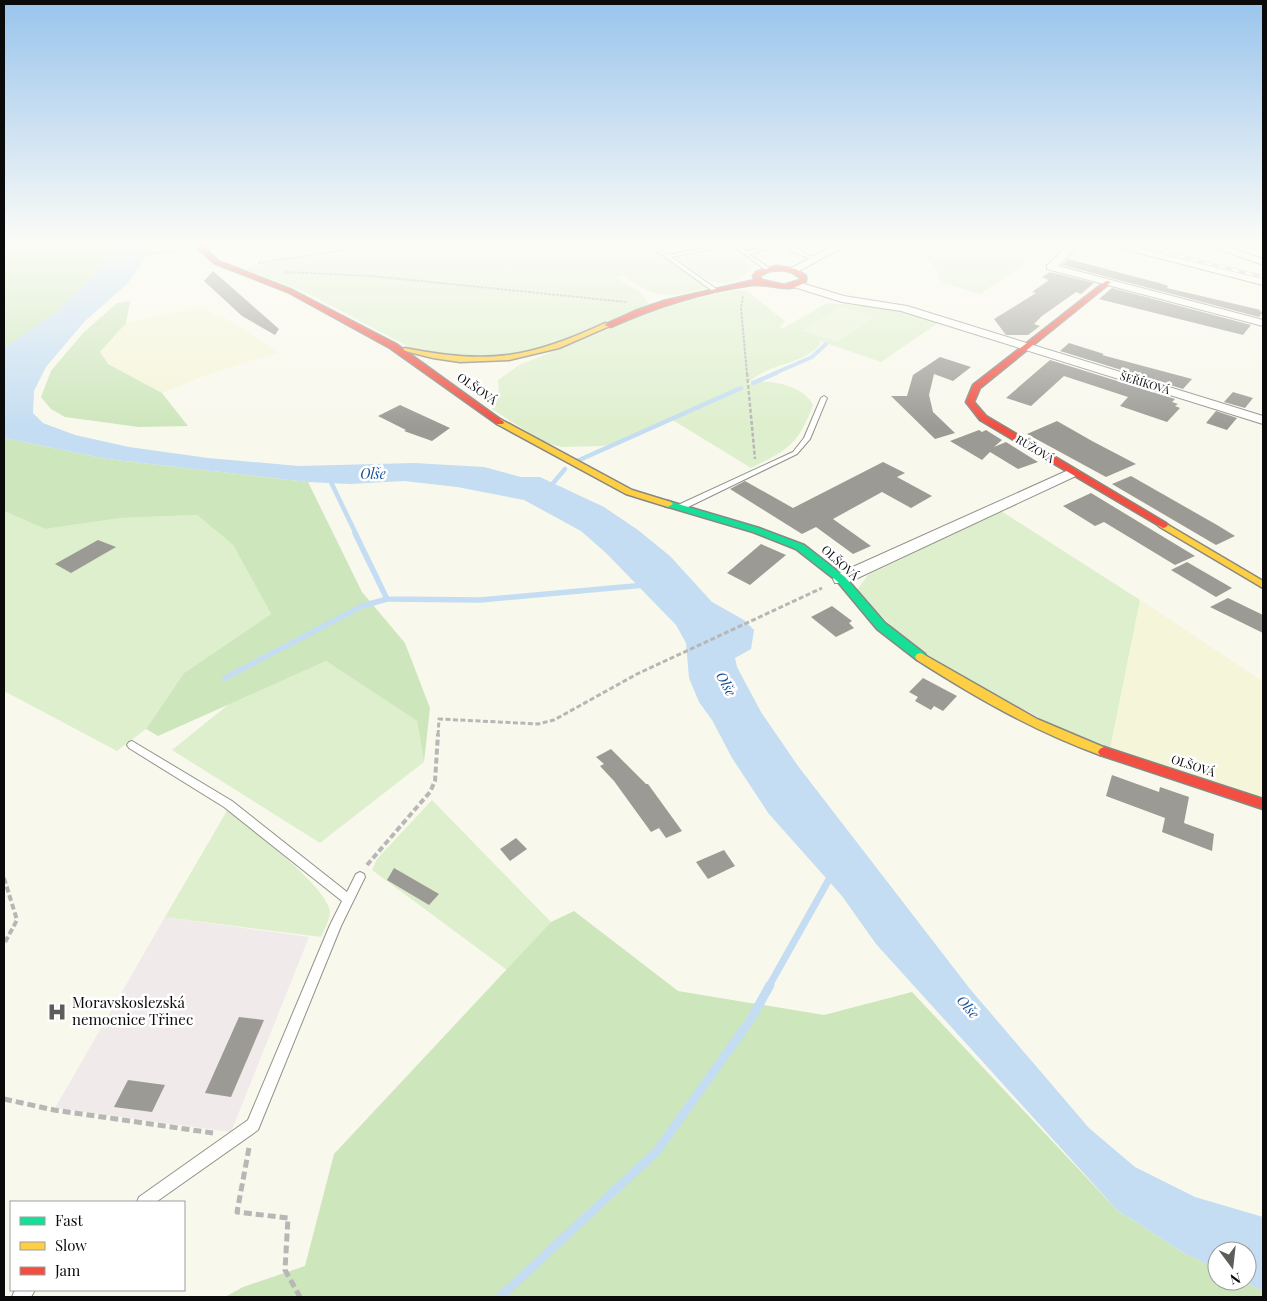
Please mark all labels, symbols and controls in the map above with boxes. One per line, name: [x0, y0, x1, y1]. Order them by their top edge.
street label: ŠEŘÍKOVÁ: [1118, 368, 1172, 397]
street label: OLŠOVÁ: [454, 369, 501, 408]
street label: RŮŽOVÁ: [1013, 431, 1057, 466]
water label: Olše: [360, 464, 386, 483]
street label: OLŠOVÁ: [818, 541, 863, 584]
water label: Olše: [712, 668, 741, 699]
street label: OLŠOVÁ: [1169, 750, 1218, 780]
water label: Olše: [953, 991, 984, 1023]
place label: Moravskoslezská nemocnice Třinec: [72, 992, 193, 1029]
hospital icon: Moravskoslezská nemocnice Třinec: [46, 1001, 68, 1023]
legend: [10, 1201, 185, 1291]
text: Fast: [55, 1210, 84, 1230]
text: Slow: [55, 1235, 87, 1255]
north arrow: [1207, 1241, 1257, 1291]
text: Jam: [54, 1260, 81, 1280]
text: N: [1228, 1269, 1243, 1290]

